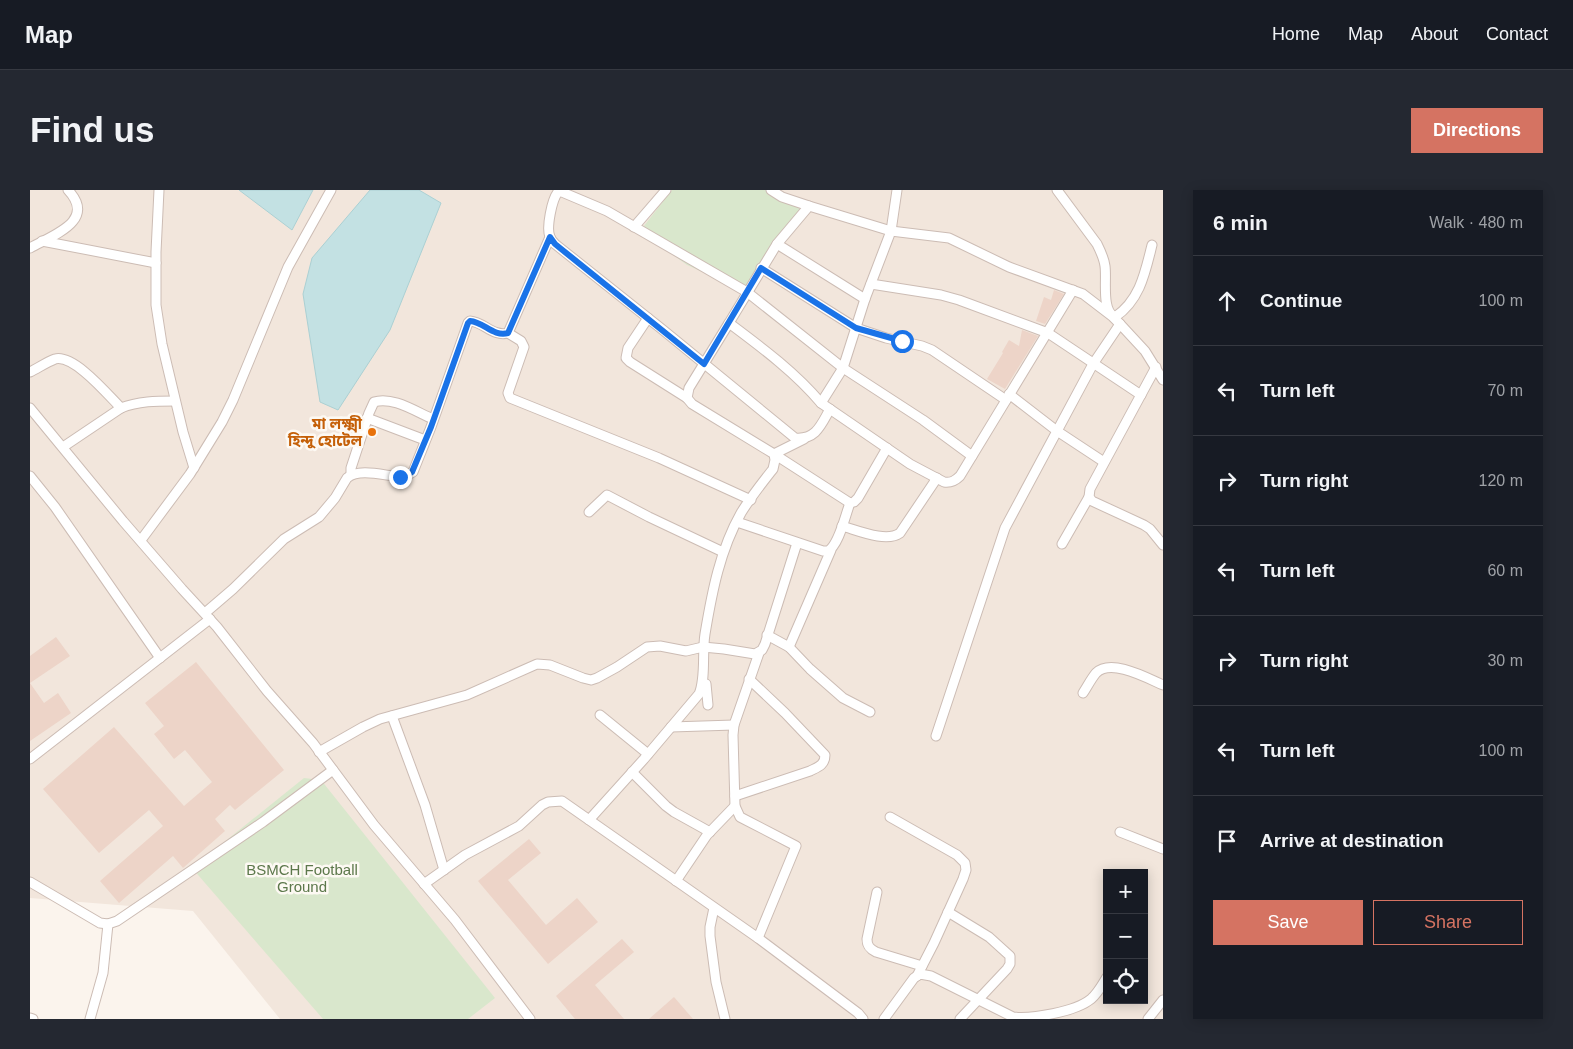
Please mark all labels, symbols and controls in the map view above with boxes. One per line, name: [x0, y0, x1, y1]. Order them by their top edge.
text: Map: [25, 21, 73, 48]
text: Home: [1272, 24, 1320, 44]
text: Map: [1348, 24, 1383, 44]
text: About: [1411, 24, 1458, 44]
text: Contact: [1486, 24, 1548, 44]
button: Directions: [1411, 108, 1543, 153]
text: Find us: [30, 110, 154, 149]
text: 6 min: [1213, 211, 1268, 234]
text: Walk · 480 m: [1429, 214, 1523, 231]
icon: ahead: [1213, 287, 1241, 315]
text: Continue: [1260, 290, 1342, 311]
text: 100 m: [1479, 292, 1523, 309]
route start: [891, 330, 914, 353]
icon: left: [1213, 377, 1241, 405]
text: Turn left: [1260, 380, 1335, 401]
text: 70 m: [1487, 382, 1523, 399]
place label: মা লক্ষ্মী হিন্দু হোটেল: [287, 415, 363, 449]
marker: মা লক্ষ্মী হিন্দু হোটেল: [366, 426, 378, 438]
route end: [389, 466, 412, 489]
icon: right: [1213, 467, 1241, 495]
text: Turn right: [1260, 470, 1348, 491]
text: 120 m: [1479, 472, 1523, 489]
icon: left: [1213, 557, 1241, 585]
text: Turn left: [1260, 560, 1335, 581]
text: 60 m: [1487, 562, 1523, 579]
icon: right: [1213, 647, 1241, 675]
text: Turn right: [1260, 650, 1348, 671]
text: 30 m: [1487, 652, 1523, 669]
icon: left: [1213, 737, 1241, 765]
text: Turn left: [1260, 740, 1335, 761]
text: 100 m: [1479, 742, 1523, 759]
icon: arrive: [1213, 827, 1241, 855]
text: Arrive at destination: [1260, 830, 1444, 851]
park label: BSMCH Football Ground: [246, 861, 358, 895]
map controls: [1103, 869, 1148, 1004]
button: +: [1103, 869, 1148, 914]
button: Save: [1213, 900, 1363, 945]
button: Share: [1373, 900, 1523, 945]
button: −: [1103, 914, 1148, 959]
button: locate: [1103, 959, 1148, 1004]

